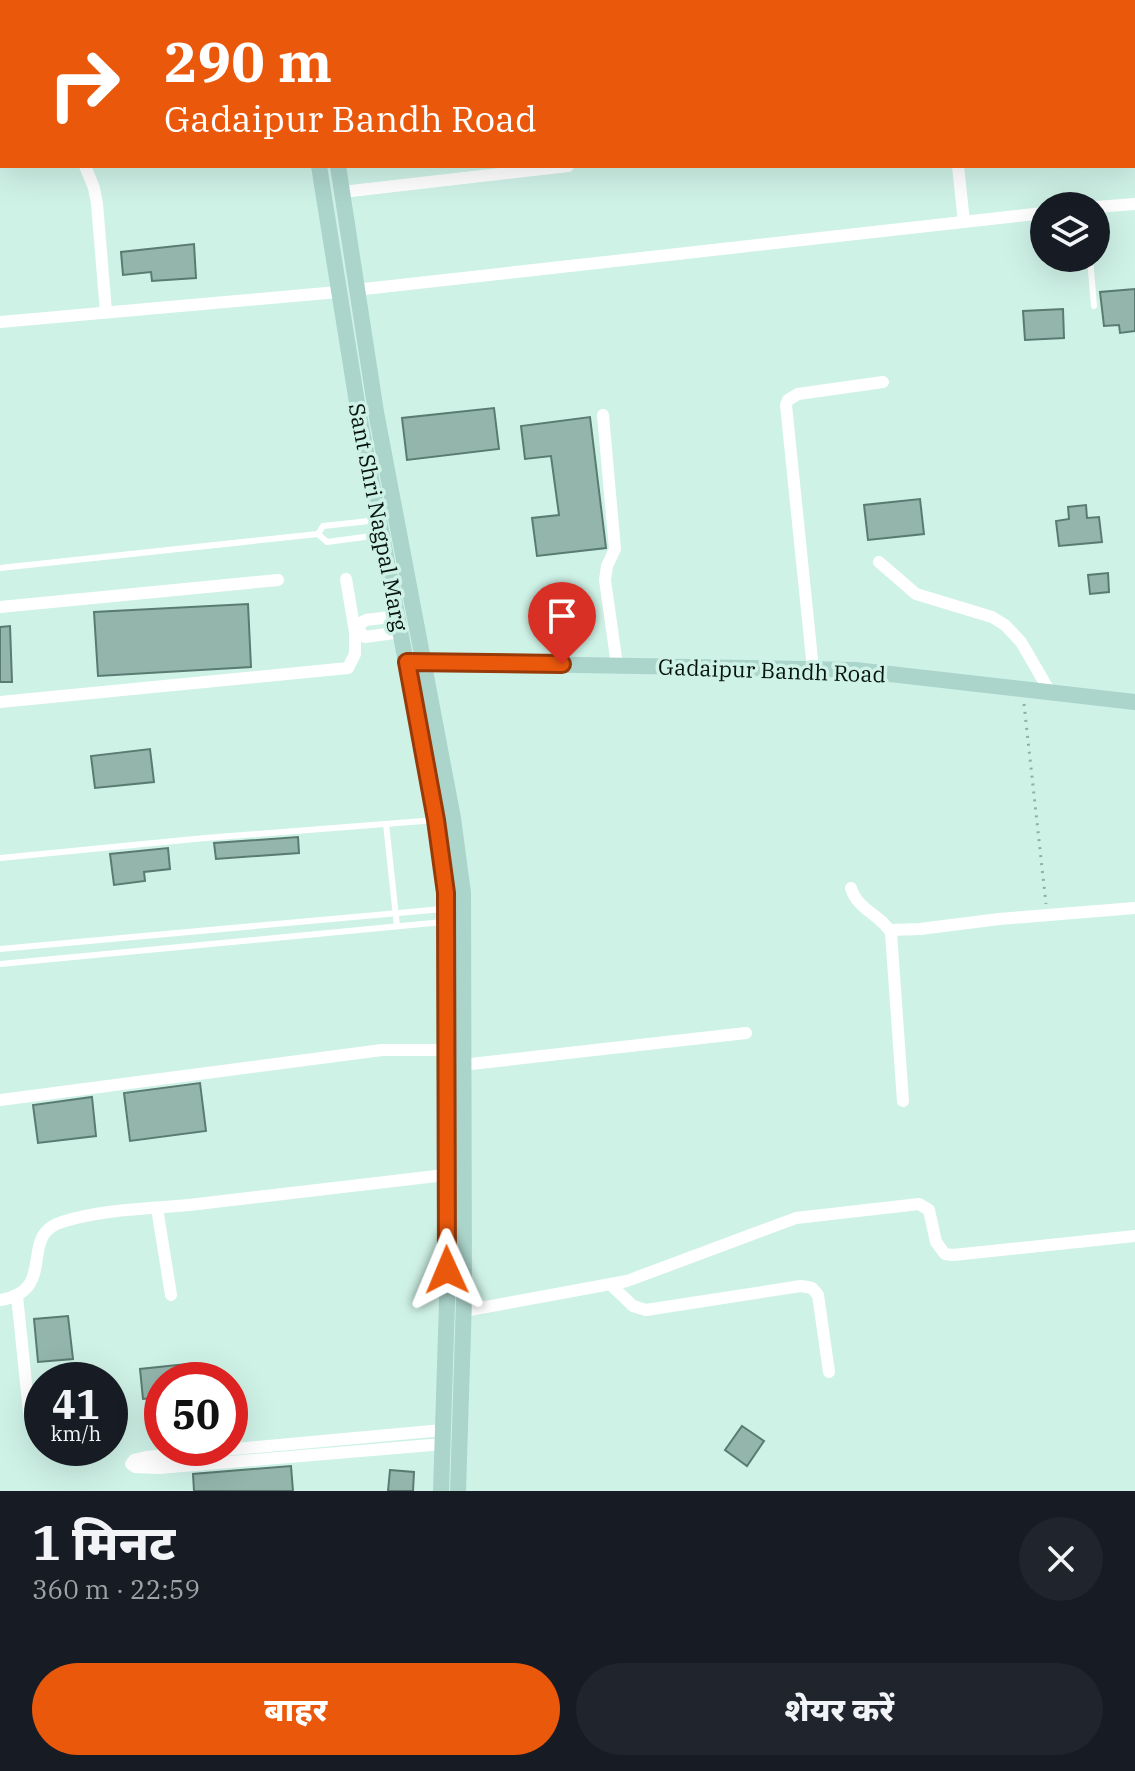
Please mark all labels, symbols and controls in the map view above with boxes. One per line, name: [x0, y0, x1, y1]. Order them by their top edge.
text: 290 m: [164, 25, 332, 97]
icon: right: [32, 32, 136, 136]
text: Gadaipur Bandh Road: [164, 95, 537, 142]
map controls: [1030, 192, 1110, 272]
button: layers: [1030, 192, 1110, 272]
street label: Sant Shri Nagpal Marg: [343, 401, 415, 633]
pin: [528, 582, 596, 664]
icon: arrive: [540, 594, 584, 638]
street label: Gadaipur Bandh Road: [658, 652, 886, 688]
position arrow: [405, 1228, 489, 1312]
speed limit sign: 50: [144, 1362, 248, 1466]
text: 41: [52, 1378, 100, 1430]
text: km/h: [51, 1420, 101, 1447]
text: 1 मिनट: [32, 1511, 175, 1573]
button: close: [1019, 1517, 1103, 1601]
text: 360 m · 22:59: [32, 1572, 200, 1606]
button: बाहर: [32, 1663, 560, 1755]
button: शेयर करें: [576, 1663, 1103, 1755]

